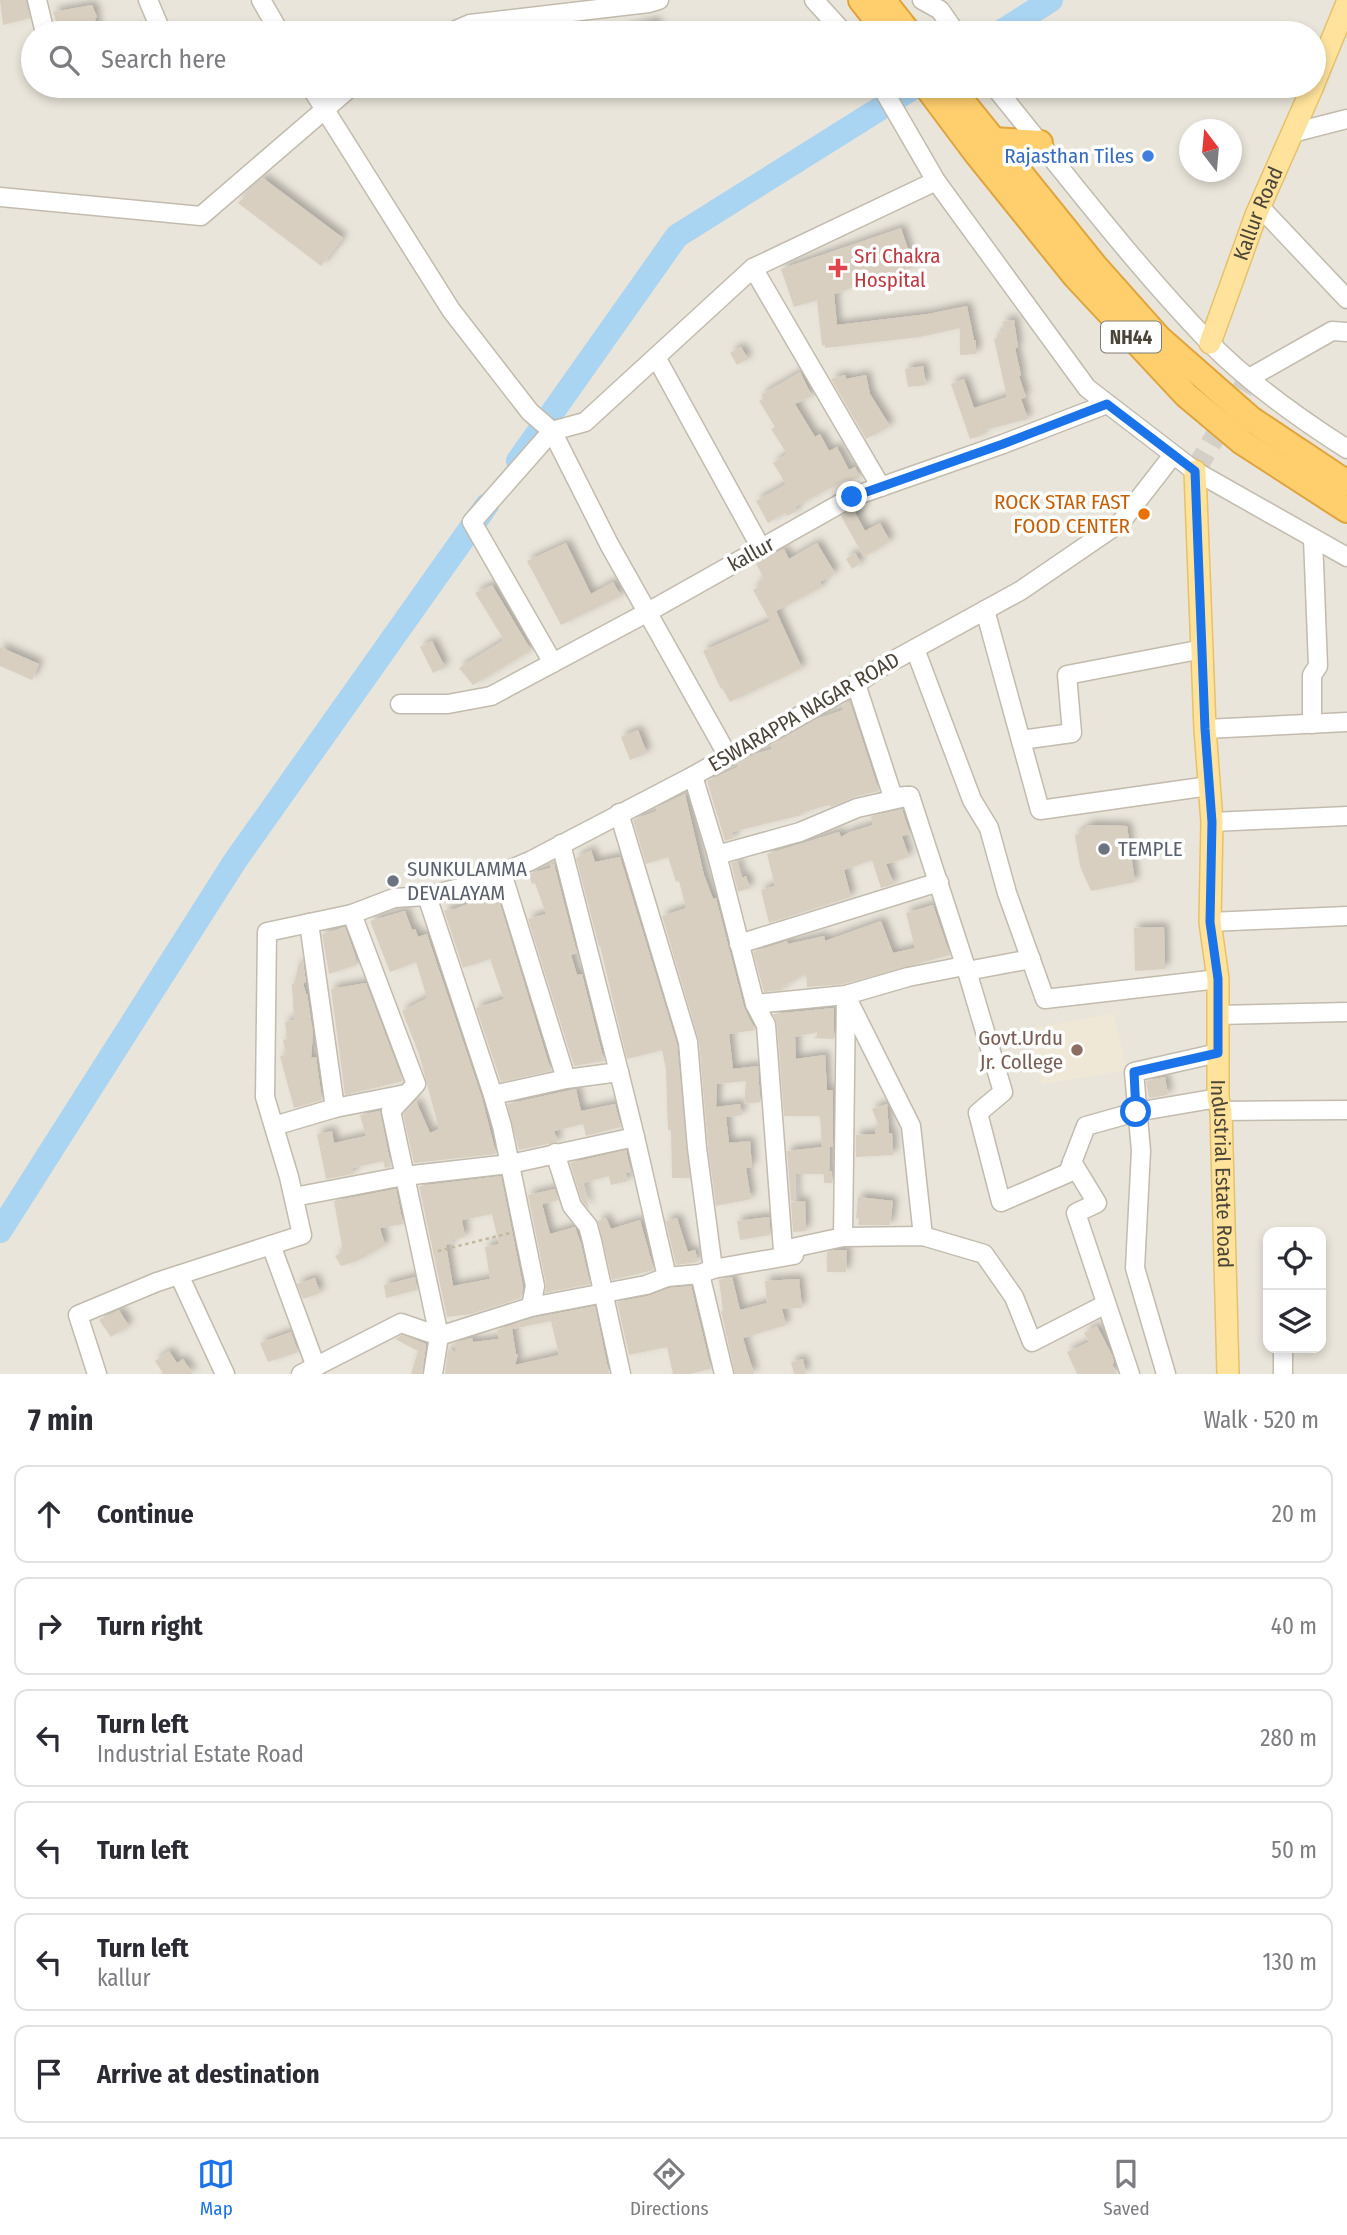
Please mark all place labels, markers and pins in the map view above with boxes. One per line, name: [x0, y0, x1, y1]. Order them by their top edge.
place label: Rajasthan Tiles: [1004, 143, 1134, 169]
marker: Rajasthan Tiles: [1140, 148, 1156, 164]
place label: Sri Chakra Hospital: [854, 243, 941, 293]
marker: Sri Chakra Hospital: [828, 258, 848, 278]
place label: ROCK STAR FAST FOOD CENTER: [994, 489, 1131, 539]
marker: ROCK STAR FAST FOOD CENTER: [1136, 506, 1152, 522]
place label: TEMPLE: [1118, 836, 1183, 862]
marker: TEMPLE: [1096, 841, 1112, 857]
place label: SUNKULAMMA DEVALAYAM: [407, 856, 527, 906]
marker: SUNKULAMMA DEVALAYAM: [385, 873, 401, 889]
place label: Govt.Urdu Jr. College: [978, 1025, 1063, 1075]
marker: Govt.Urdu Jr. College: [1069, 1042, 1085, 1058]

